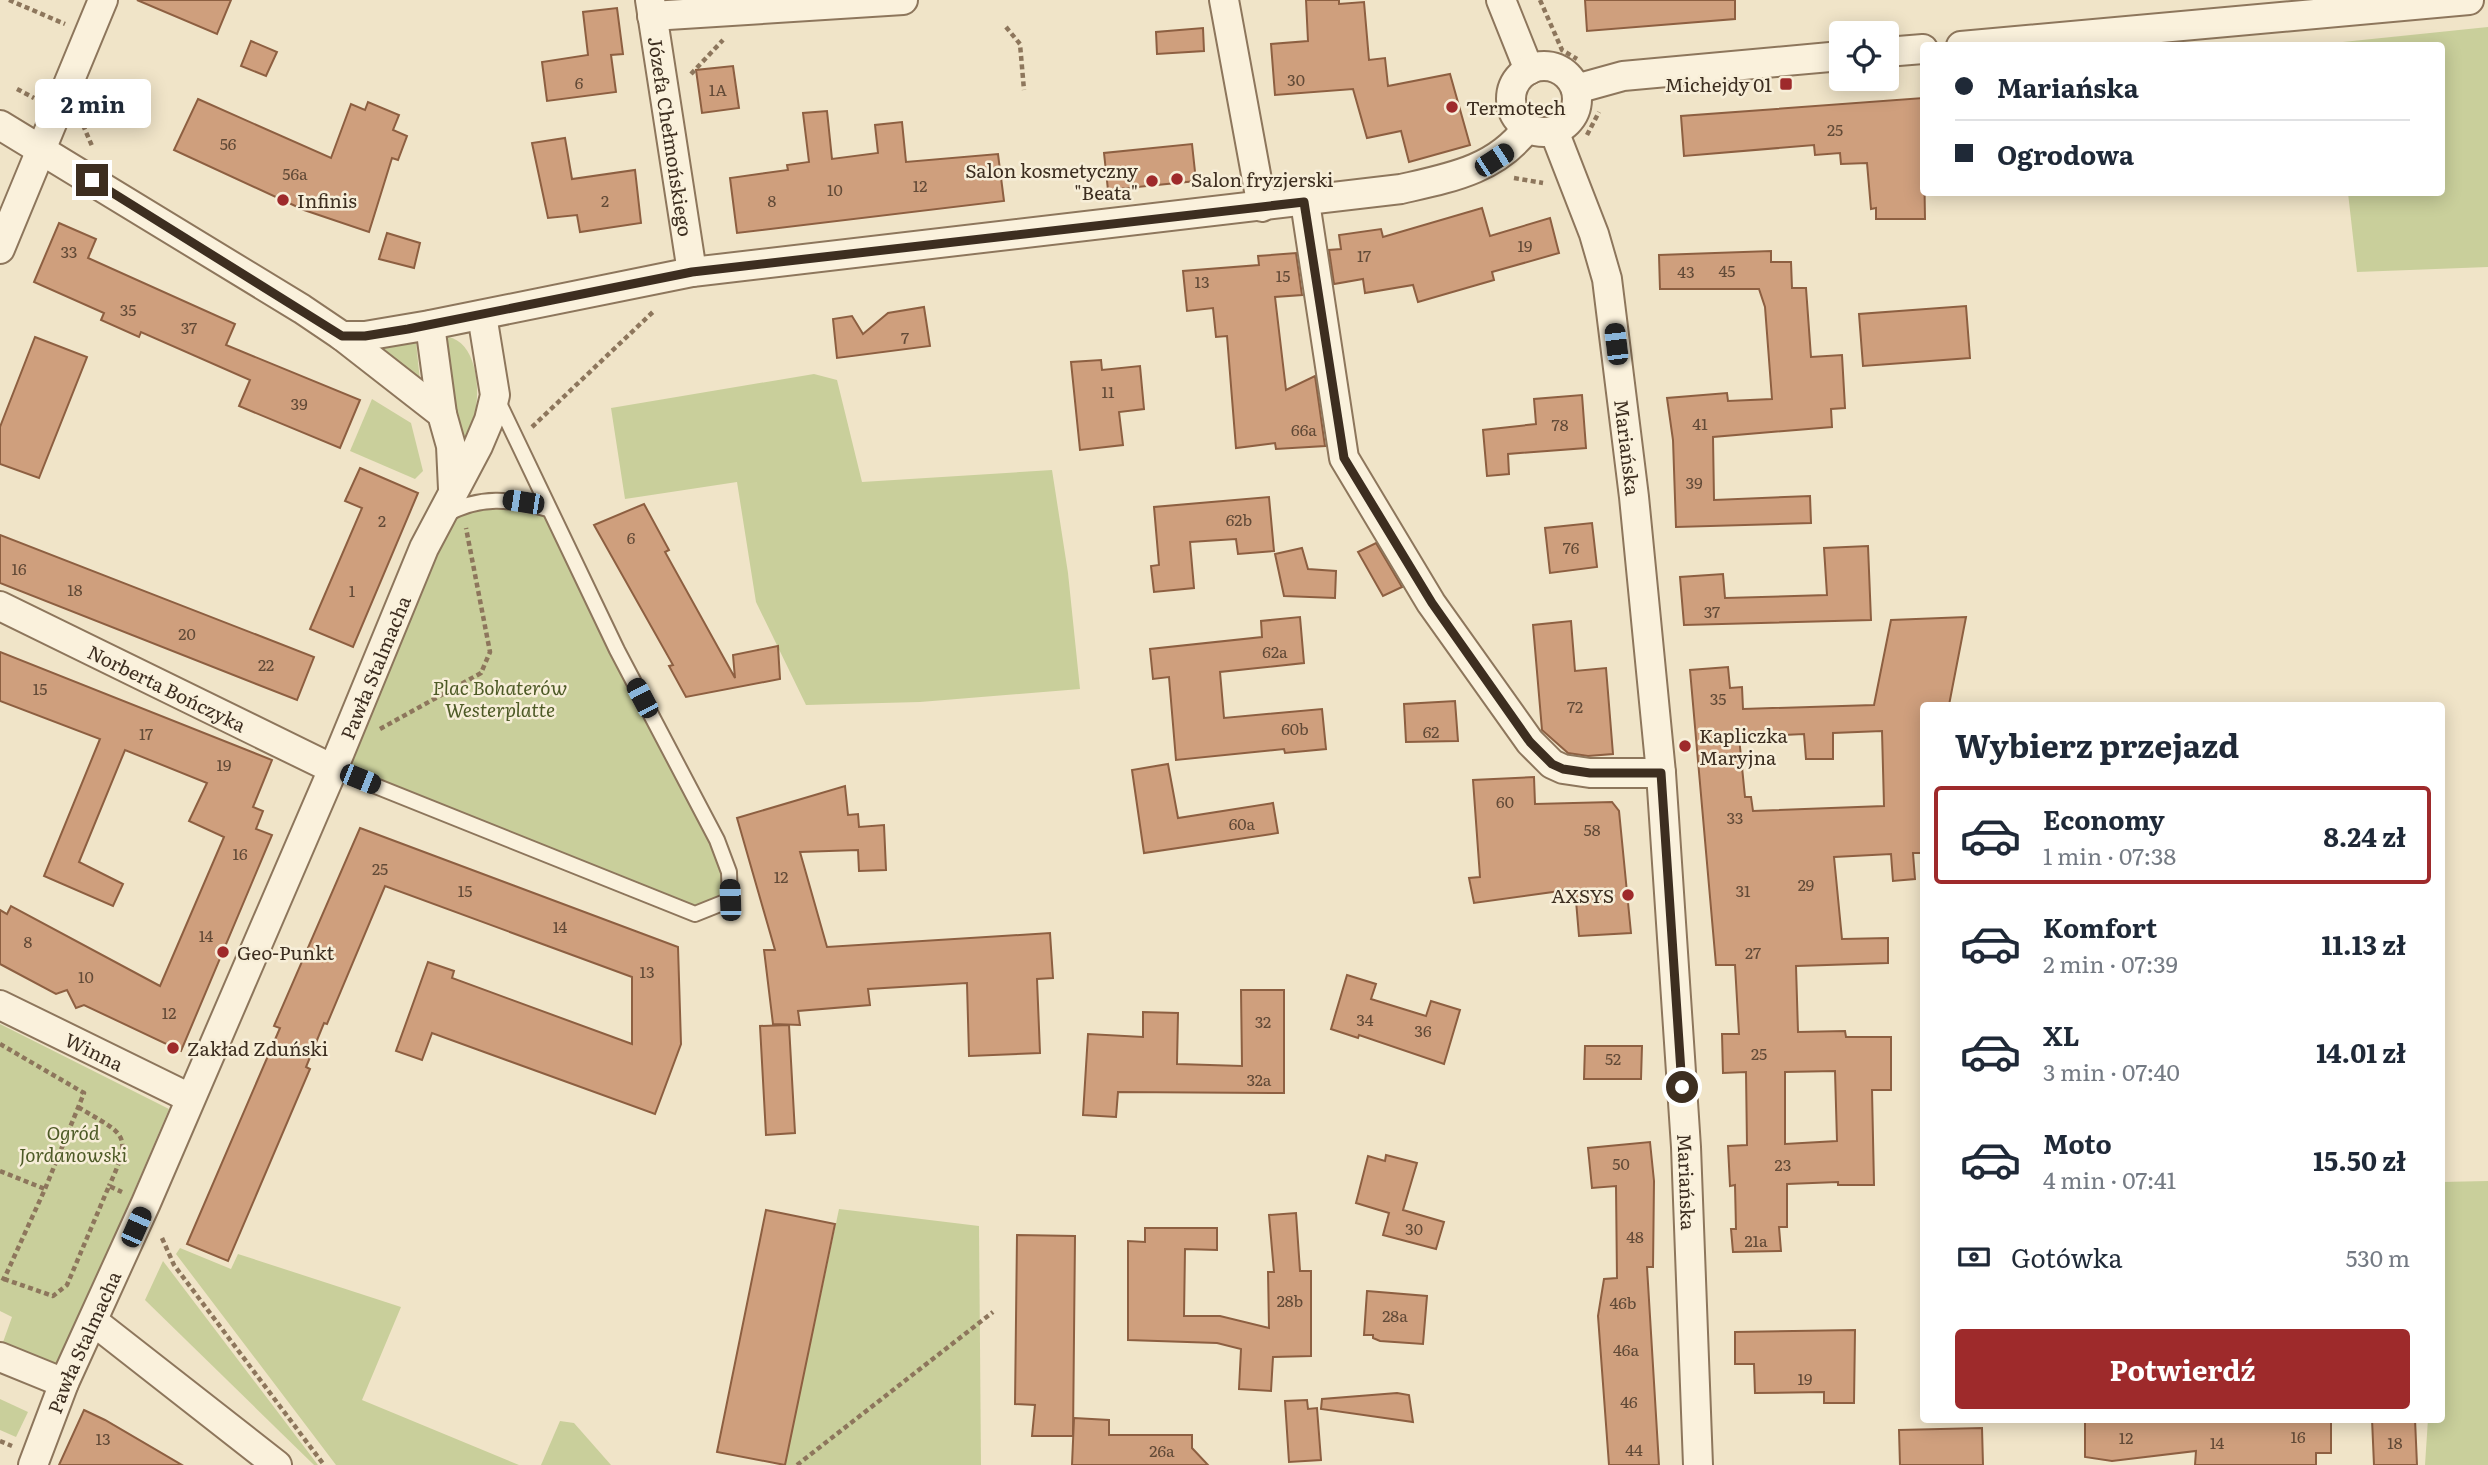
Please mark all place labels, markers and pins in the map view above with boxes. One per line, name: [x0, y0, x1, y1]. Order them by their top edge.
place label: Michejdy 01: [1665, 70, 1772, 98]
marker: Michejdy 01: [1778, 76, 1794, 92]
place label: Termotech: [1466, 93, 1566, 121]
marker: Termotech: [1444, 99, 1460, 115]
place label: Salon kosmetyczny "Beata": [965, 156, 1138, 206]
place label: Salon fryzjerski: [1191, 165, 1333, 193]
marker: Salon fryzjerski: [1169, 171, 1185, 187]
marker: Salon kosmetyczny "Beata": [1144, 173, 1160, 189]
place label: Infinis: [297, 186, 357, 214]
marker: Infinis: [275, 192, 291, 208]
place label: Kapliczka Maryjna: [1699, 721, 1789, 771]
marker: Kapliczka Maryjna: [1677, 738, 1693, 754]
place label: AXSYS: [1551, 881, 1614, 909]
marker: AXSYS: [1620, 887, 1636, 903]
place label: Geo-Punkt: [237, 938, 335, 966]
marker: Geo-Punkt: [215, 944, 231, 960]
place label: Zakład Zduński: [187, 1034, 328, 1062]
marker: Zakład Zduński: [165, 1040, 181, 1056]

